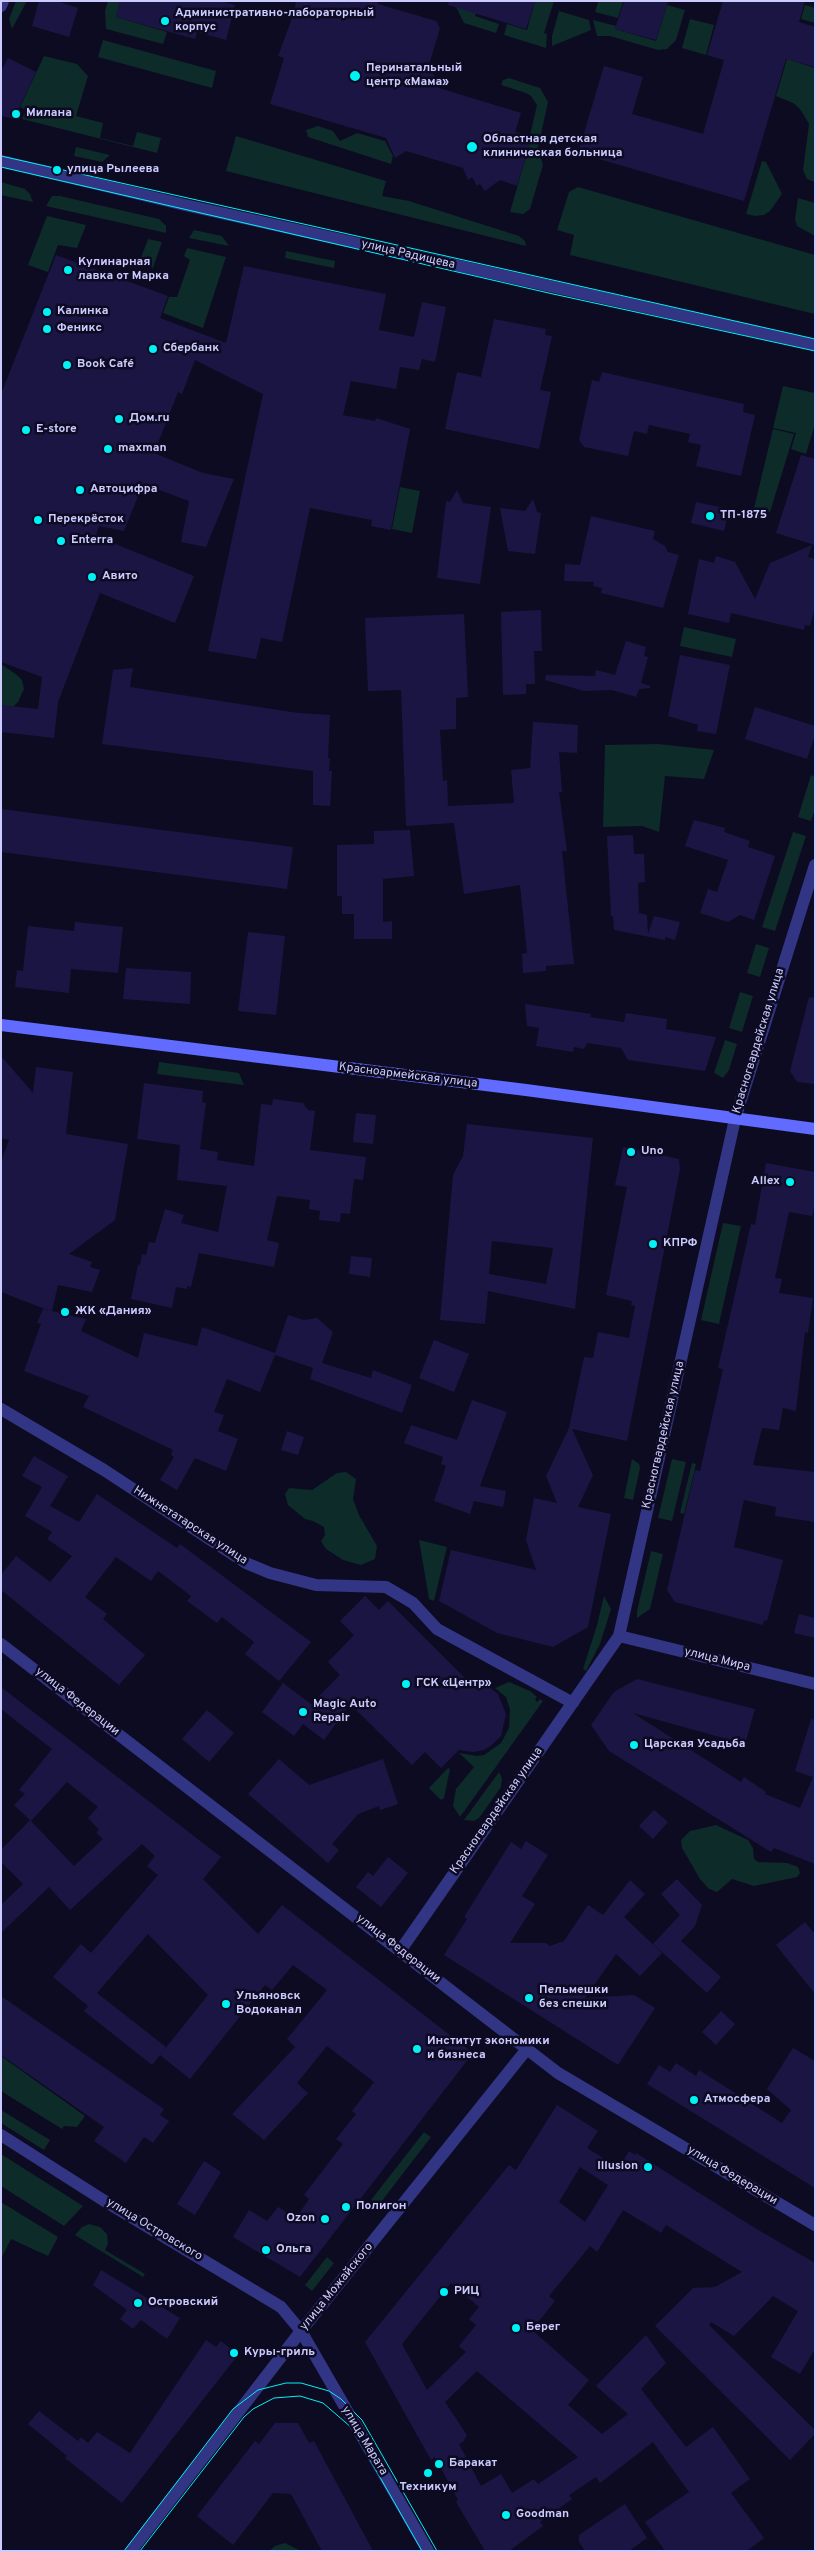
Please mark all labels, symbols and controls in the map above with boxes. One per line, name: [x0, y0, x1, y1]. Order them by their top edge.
place label: Административно-лабораторный корпус: [175, 7, 374, 35]
marker: Административно-лабораторный корпус: [159, 15, 171, 27]
place label: Перинатальный центр «Мама»: [366, 62, 462, 90]
marker: Перинатальный центр «Мама»: [348, 69, 362, 83]
place label: Милана: [26, 107, 72, 121]
marker: Милана: [10, 108, 22, 120]
place label: Областная детская клиническая больница: [483, 133, 622, 161]
marker: Областная детская клиническая больница: [465, 140, 479, 154]
place label: улица Рылеева: [67, 163, 159, 177]
marker: улица Рылеева: [51, 164, 63, 176]
street label: улица Радищева: [360, 237, 456, 273]
place label: Кулинарная лавка от Марка: [78, 256, 169, 284]
marker: Кулинарная лавка от Марка: [62, 264, 74, 276]
place label: Калинка: [57, 305, 108, 319]
marker: Калинка: [41, 306, 53, 318]
place label: Феникс: [57, 322, 102, 336]
marker: Феникс: [41, 323, 53, 335]
place label: Сбербанк: [163, 342, 219, 356]
marker: Сбербанк: [147, 343, 159, 355]
place label: Book Café: [77, 358, 134, 372]
marker: Book Café: [61, 359, 73, 371]
place label: Дом.ru: [129, 412, 170, 426]
marker: Дом.ru: [113, 413, 125, 425]
place label: E-store: [36, 423, 77, 437]
marker: E-store: [20, 424, 32, 436]
place label: maxman: [118, 442, 167, 456]
marker: maxman: [102, 443, 114, 455]
place label: Автоцифра: [90, 483, 157, 497]
marker: Автоцифра: [74, 484, 86, 496]
place label: ТП-1875: [720, 509, 767, 523]
marker: ТП-1875: [704, 510, 716, 522]
place label: Перекрёсток: [48, 513, 124, 527]
marker: Перекрёсток: [32, 514, 44, 526]
place label: Enterra: [71, 534, 113, 548]
marker: Enterra: [55, 535, 67, 547]
place label: Авито: [102, 570, 138, 584]
marker: Авито: [86, 571, 98, 583]
street label: Красногвардейская улица: [730, 967, 788, 1115]
street label: Красноармейская улица: [338, 1060, 478, 1092]
place label: Uno: [641, 1145, 664, 1159]
marker: Uno: [625, 1146, 637, 1158]
place label: Allex: [751, 1175, 780, 1189]
marker: Allex: [784, 1176, 796, 1188]
place label: КПРФ: [663, 1237, 697, 1251]
marker: КПРФ: [647, 1238, 659, 1250]
place label: ЖК «Дания»: [75, 1305, 152, 1319]
marker: ЖК «Дания»: [59, 1306, 71, 1318]
street label: Красногвардейская улица: [640, 1360, 688, 1510]
street label: Нижнетатарская улица: [130, 1484, 250, 1568]
street label: улица Мира: [683, 1645, 751, 1675]
street label: улица Федерации: [32, 1665, 122, 1739]
place label: ГСК «Центр»: [416, 1677, 492, 1691]
marker: ГСК «Центр»: [400, 1678, 412, 1690]
place label: Magic Auto Repair: [313, 1698, 376, 1726]
marker: Magic Auto Repair: [297, 1706, 309, 1718]
place label: Царская Усадьба: [644, 1738, 746, 1752]
marker: Царская Усадьба: [628, 1739, 640, 1751]
street label: Красногвардейская улица: [448, 1745, 546, 1877]
street label: улица Федерации: [353, 1912, 443, 1986]
place label: Пельмешки без спешки: [539, 1984, 608, 2012]
place label: Ульяновск Водоканал: [236, 1990, 302, 2018]
marker: Пельмешки без спешки: [523, 1992, 535, 2004]
marker: Ульяновск Водоканал: [220, 1998, 232, 2010]
place label: Институт экономики и бизнеса: [427, 2035, 550, 2063]
marker: Институт экономики и бизнеса: [411, 2043, 423, 2055]
place label: Атмосфера: [704, 2093, 770, 2107]
marker: Атмосфера: [688, 2094, 700, 2106]
street label: улица Федерации: [684, 2143, 780, 2209]
place label: Illusion: [597, 2160, 638, 2174]
marker: Illusion: [642, 2161, 654, 2173]
street label: улица Островского: [103, 2196, 205, 2264]
place label: Полигон: [356, 2200, 406, 2214]
marker: Полигон: [340, 2201, 352, 2213]
place label: Ozon: [286, 2212, 315, 2226]
marker: Ozon: [319, 2213, 331, 2225]
street label: улица Можайского: [297, 2240, 377, 2334]
place label: Ольга: [276, 2243, 311, 2257]
marker: Ольга: [260, 2244, 272, 2256]
place label: РИЦ: [454, 2285, 479, 2299]
marker: РИЦ: [438, 2286, 450, 2298]
place label: Островский: [148, 2296, 218, 2310]
marker: Островский: [132, 2297, 144, 2309]
place label: Берег: [526, 2321, 560, 2335]
marker: Берег: [510, 2322, 522, 2334]
place label: Куры-гриль: [244, 2346, 315, 2360]
marker: Куры-гриль: [228, 2347, 240, 2359]
street label: улица Марата: [338, 2404, 390, 2478]
place label: Баракат: [449, 2457, 497, 2471]
marker: Баракат: [433, 2458, 445, 2470]
marker: Техникум: [422, 2467, 434, 2479]
place label: Техникум: [399, 2481, 457, 2495]
place label: Goodman: [516, 2508, 569, 2522]
marker: Goodman: [500, 2509, 512, 2521]

